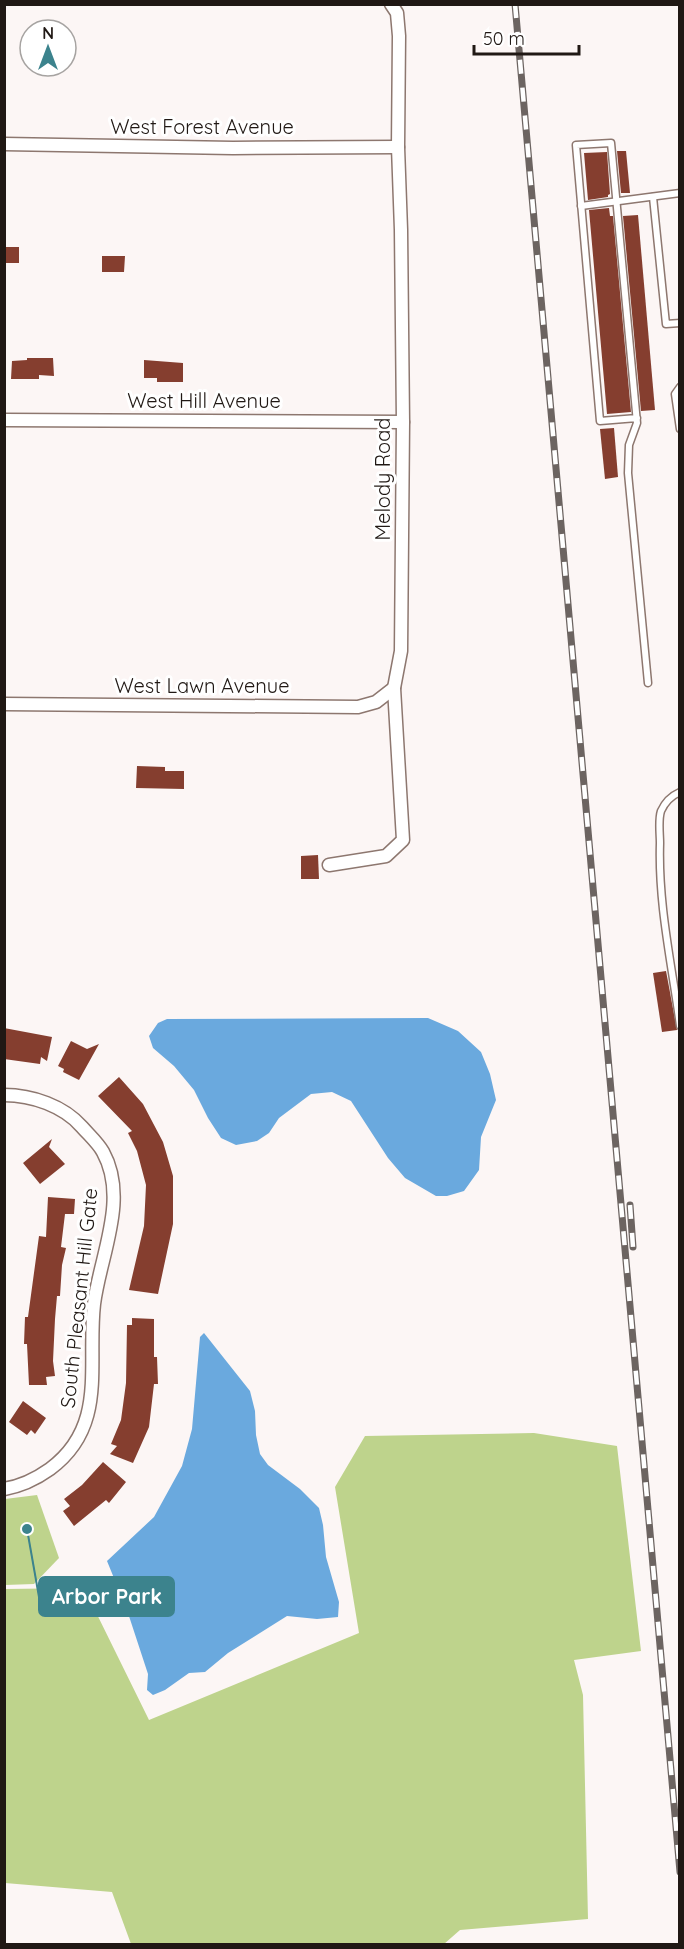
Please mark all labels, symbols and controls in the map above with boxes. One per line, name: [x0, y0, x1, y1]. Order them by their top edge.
north arrow: [18, 18, 78, 78]
scale bar: [474, 18, 579, 56]
text: N: [42, 23, 54, 43]
text: 50 m: [483, 27, 525, 50]
street label: West Forest Avenue: [110, 114, 294, 139]
street label: West Hill Avenue: [127, 388, 281, 413]
street label: Melody Road: [370, 418, 395, 540]
street label: West Lawn Avenue: [114, 673, 290, 698]
street label: South Pleasant Hill Gate: [55, 1187, 102, 1409]
callout: Arbor Park: [39, 1577, 174, 1616]
text: Arbor Park: [52, 1583, 162, 1609]

